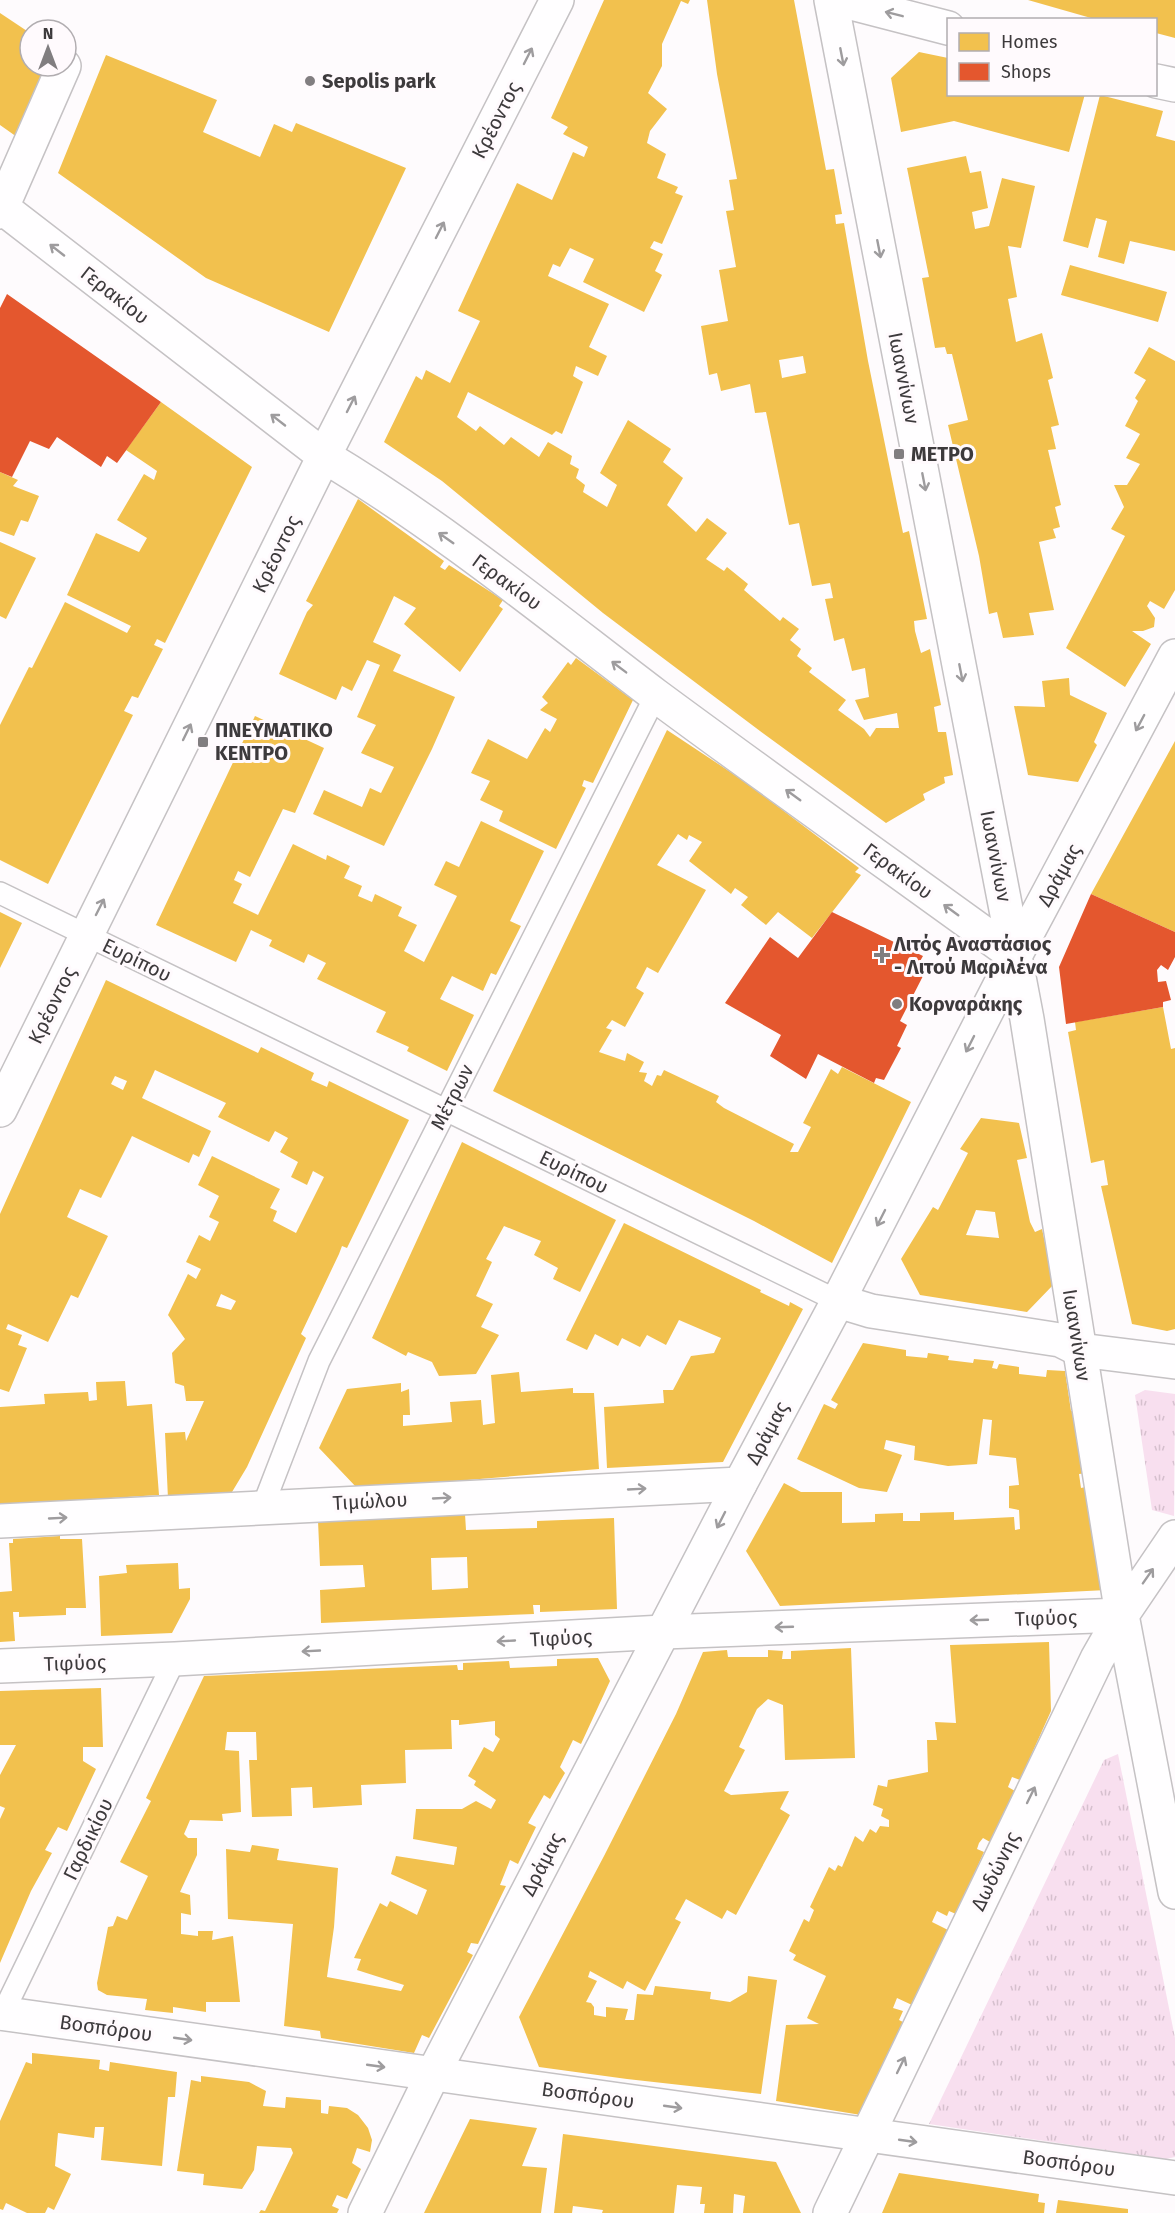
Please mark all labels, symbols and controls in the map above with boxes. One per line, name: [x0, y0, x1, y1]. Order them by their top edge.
one-way arrow: [885, 8, 904, 20]
north arrow: [18, 18, 78, 78]
legend: [947, 18, 1157, 96]
text: N: [43, 24, 53, 43]
text: Homes: [1001, 31, 1057, 53]
one-way arrow: [837, 47, 848, 67]
one-way arrow: [523, 48, 534, 66]
text: Shops: [1001, 61, 1051, 83]
place label: Sepolis park: [322, 69, 437, 93]
marker: Sepolis park: [303, 74, 317, 88]
street label: Κρέοντος: [466, 77, 526, 163]
one-way arrow: [434, 221, 446, 239]
one-way arrow: [874, 239, 885, 258]
one-way arrow: [49, 243, 65, 256]
street label: Γερακίου: [76, 261, 154, 329]
street label: Ιωαννίνων: [883, 330, 925, 426]
one-way arrow: [346, 395, 357, 413]
one-way arrow: [270, 414, 286, 427]
place label: ΜΕΤΡΟ: [911, 442, 974, 466]
marker: ΜΕΤΡΟ: [892, 447, 906, 461]
one-way arrow: [919, 471, 930, 491]
street label: Κρέοντος: [247, 511, 305, 597]
one-way arrow: [438, 531, 454, 544]
street label: Γερακίου: [467, 549, 547, 615]
one-way arrow: [611, 660, 627, 673]
one-way arrow: [956, 663, 967, 682]
one-way arrow: [1134, 714, 1145, 732]
place label: ΠΝΕΥΜΑΤΙΚΟ ΚΕΝΤΡΟ: [215, 718, 333, 765]
one-way arrow: [182, 724, 194, 742]
marker: ΠΝΕΥΜΑΤΙΚΟ ΚΕΝΤΡΟ: [196, 735, 210, 749]
one-way arrow: [785, 789, 801, 801]
street label: Ιωαννίνων: [975, 808, 1017, 904]
street label: Γερακίου: [858, 838, 938, 904]
street label: Δράμας: [1032, 839, 1086, 911]
one-way arrow: [95, 898, 106, 916]
one-way arrow: [943, 903, 959, 916]
place label: Λιτός Αναστάσιος - Λιτού Μαριλένα: [893, 932, 1052, 979]
street label: Ευρίπου: [99, 933, 175, 987]
marker: Λιτός Αναστάσιος - Λιτού Μαριλένα: [875, 948, 889, 962]
street label: Κρέοντος: [23, 962, 81, 1048]
place label: Κορναράκης: [909, 992, 1023, 1016]
marker: Κορναράκης: [890, 997, 904, 1011]
one-way arrow: [964, 1035, 976, 1052]
street label: Μέτρων: [425, 1060, 479, 1134]
street label: Ευρίπου: [536, 1145, 612, 1199]
one-way arrow: [875, 1208, 886, 1226]
street label: Ιωαννίνων: [1058, 1287, 1096, 1383]
street label: Δράμας: [740, 1397, 794, 1469]
one-way arrow: [626, 1483, 646, 1494]
street label: Τιμώλου: [332, 1487, 408, 1515]
one-way arrow: [431, 1492, 451, 1503]
one-way arrow: [715, 1510, 726, 1528]
one-way arrow: [48, 1512, 68, 1523]
one-way arrow: [1142, 1568, 1154, 1585]
street label: Τιφύος: [1014, 1605, 1078, 1631]
one-way arrow: [970, 1614, 990, 1626]
one-way arrow: [775, 1622, 795, 1633]
street label: Τιφύος: [529, 1624, 593, 1652]
one-way arrow: [496, 1635, 516, 1646]
one-way arrow: [302, 1646, 321, 1657]
street label: Τιφύος: [43, 1650, 107, 1676]
one-way arrow: [1026, 1787, 1038, 1805]
street label: Γαρδικίου: [58, 1794, 118, 1884]
street label: Δωδώνης: [966, 1827, 1024, 1915]
street label: Δράμας: [516, 1828, 568, 1900]
street label: Βοσπόρου: [58, 2010, 154, 2046]
one-way arrow: [172, 2033, 192, 2044]
one-way arrow: [895, 2057, 907, 2075]
one-way arrow: [365, 2061, 385, 2072]
street label: Βοσπόρου: [540, 2077, 636, 2113]
one-way arrow: [663, 2102, 682, 2113]
one-way arrow: [897, 2135, 917, 2146]
street label: Βοσπόρου: [1021, 2145, 1117, 2181]

